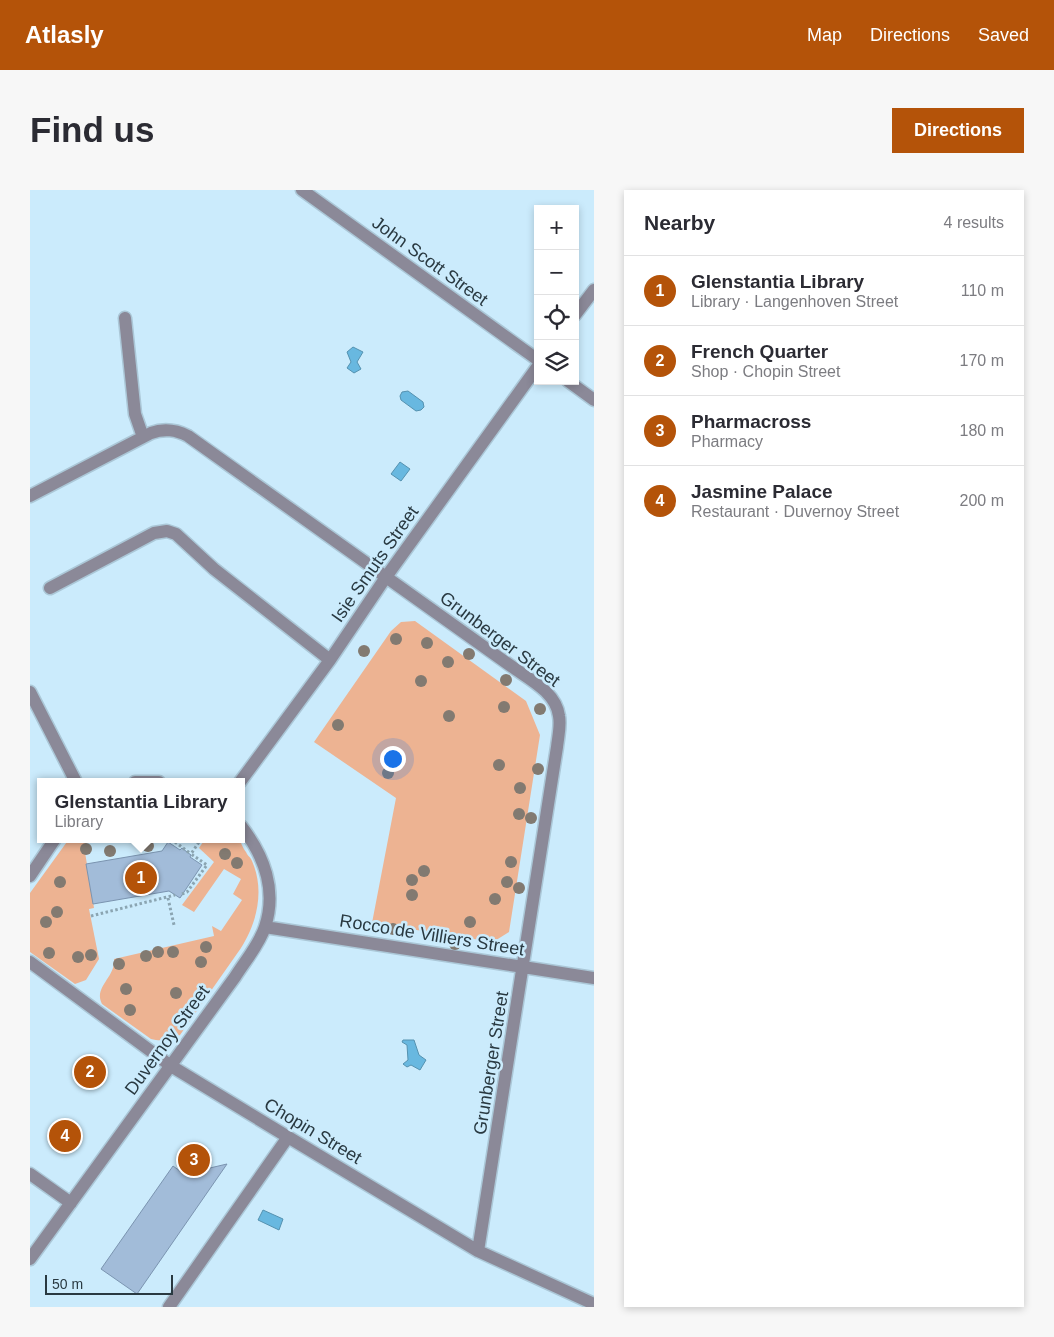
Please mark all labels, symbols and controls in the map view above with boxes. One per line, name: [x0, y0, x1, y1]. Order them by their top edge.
text: Atlasly: [25, 21, 104, 48]
text: Map: [807, 25, 842, 45]
text: Directions: [870, 25, 950, 45]
text: Saved: [978, 25, 1029, 45]
button: Directions: [892, 108, 1024, 153]
text: Find us: [30, 110, 154, 149]
map controls: [534, 205, 579, 385]
button: +: [534, 205, 579, 250]
text: Nearby: [644, 211, 715, 234]
street label: John Scott Street: [368, 212, 492, 310]
text: 4 results: [944, 214, 1004, 231]
button: −: [534, 250, 579, 295]
text: Glenstantia Library: [691, 271, 864, 292]
text: 1: [656, 282, 664, 299]
text: 110 m: [961, 282, 1004, 299]
text: Library · Langenhoven Street: [691, 293, 898, 310]
button: locate: [534, 295, 579, 340]
button: layers: [534, 340, 579, 385]
text: French Quarter: [691, 341, 828, 362]
text: 2: [656, 352, 664, 369]
text: 170 m: [960, 352, 1004, 369]
text: Shop · Chopin Street: [691, 363, 840, 380]
text: Pharmacross: [691, 411, 811, 432]
text: 3: [656, 422, 664, 439]
text: 180 m: [960, 422, 1004, 439]
text: Pharmacy: [691, 433, 763, 450]
text: Jasmine Palace: [691, 481, 833, 502]
text: 4: [656, 492, 664, 509]
text: 200 m: [960, 492, 1004, 509]
street label: Isie Smuts Street: [328, 502, 422, 626]
text: Restaurant · Duvernoy Street: [691, 503, 899, 520]
street label: Grunberger Street: [436, 587, 564, 691]
your location: [380, 746, 406, 772]
popup: [37, 778, 245, 843]
text: Glenstantia Library: [54, 791, 228, 812]
text: Library: [54, 813, 103, 830]
pin: 1: [125, 859, 157, 897]
street label: Rocco de Villiers Street: [338, 911, 526, 959]
street label: Duvernoy Street: [121, 982, 213, 1098]
street label: Grunberger Street: [470, 990, 512, 1136]
pin: 2: [74, 1053, 106, 1091]
street label: Chopin Street: [261, 1094, 365, 1168]
pin: 4: [49, 1117, 81, 1155]
pin: 3: [178, 1141, 210, 1179]
scale bar: [45, 1272, 172, 1295]
text: 50 m: [52, 1276, 83, 1292]

